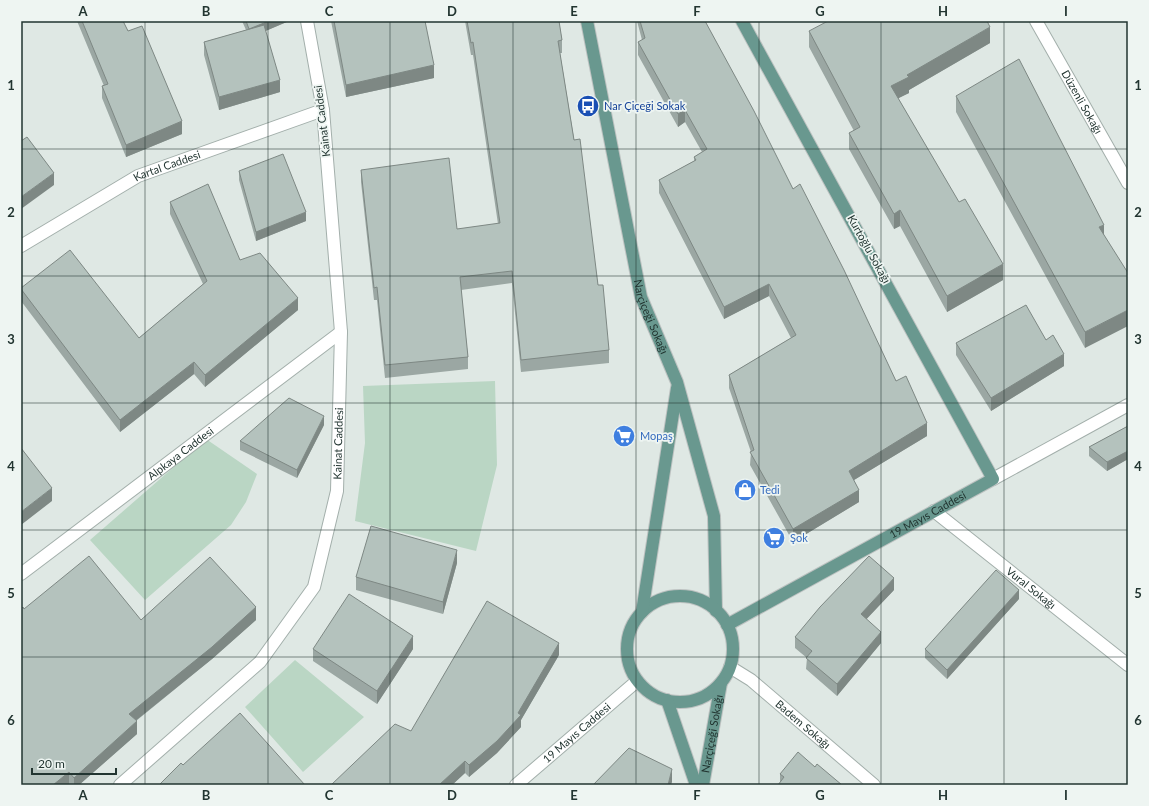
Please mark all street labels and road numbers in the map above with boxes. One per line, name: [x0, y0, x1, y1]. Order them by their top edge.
street label: Düzenli Sokağı: [1059, 68, 1106, 136]
street label: Kainat Caddesi: [311, 84, 332, 158]
street label: Kartal Caddesi: [131, 147, 202, 183]
street label: Kurtoğlu Sokağı: [845, 212, 894, 285]
street label: Narçiçeği Sokağı: [632, 278, 671, 356]
street label: Kainat Caddesi: [330, 407, 345, 480]
street label: Alpkaya Caddesi: [145, 424, 216, 482]
street label: 19 Mayıs Caddesi: [887, 488, 968, 541]
street label: Vural Sokağı: [1004, 564, 1059, 611]
street label: Narçiçeği Sokağı: [698, 694, 725, 774]
street label: Badem Sokağı: [773, 697, 833, 751]
street label: 19 Mayıs Caddesi: [540, 700, 613, 765]

